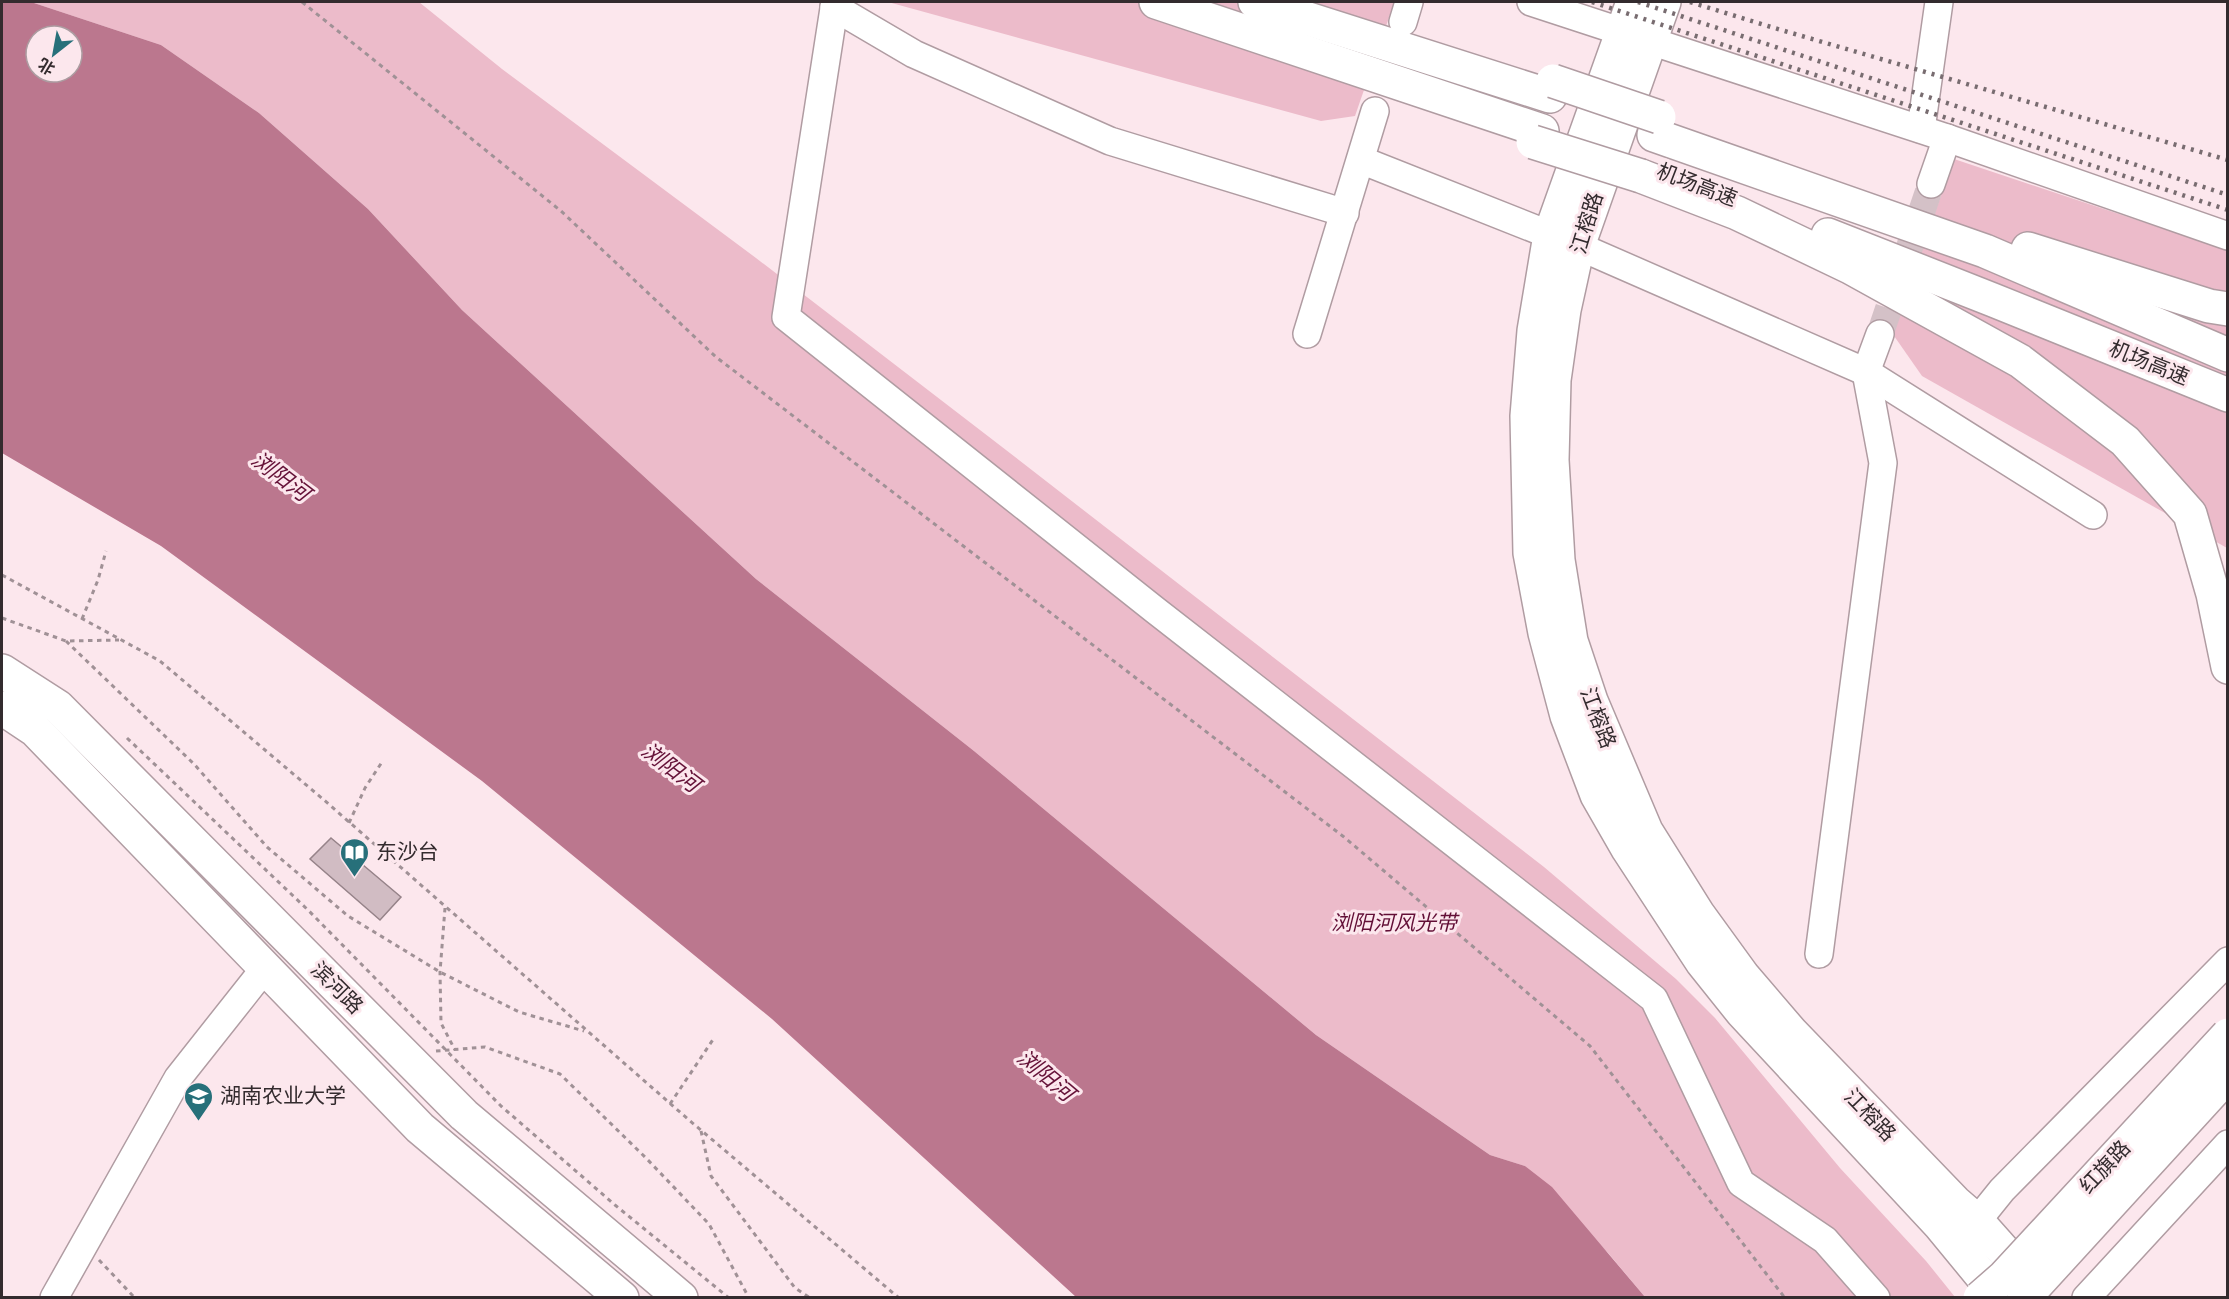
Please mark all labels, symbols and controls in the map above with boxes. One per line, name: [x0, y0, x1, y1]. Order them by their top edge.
north arrow: [24, 24, 84, 84]
text: 北: [34, 54, 58, 80]
street label: 机场高速: [1653, 157, 1741, 212]
street label: 江榕路: [1564, 189, 1609, 257]
street label: 机场高速: [2105, 334, 2193, 391]
water label: 浏阳河: [246, 445, 319, 509]
street label: 江榕路: [1575, 684, 1622, 752]
water label: 浏阳河: [636, 736, 709, 800]
library icon: 东沙台: [339, 836, 371, 878]
place label: 东沙台: [376, 838, 439, 865]
park label: 浏阳河风光带: [1331, 909, 1460, 936]
street label: 滨河路: [306, 956, 369, 1019]
water label: 浏阳河: [1012, 1043, 1083, 1110]
school or university icon: 湖南农业大学: [183, 1080, 215, 1122]
place label: 湖南农业大学: [220, 1082, 346, 1109]
street label: 江榕路: [1839, 1083, 1902, 1147]
street label: 红旗路: [2073, 1134, 2136, 1199]

